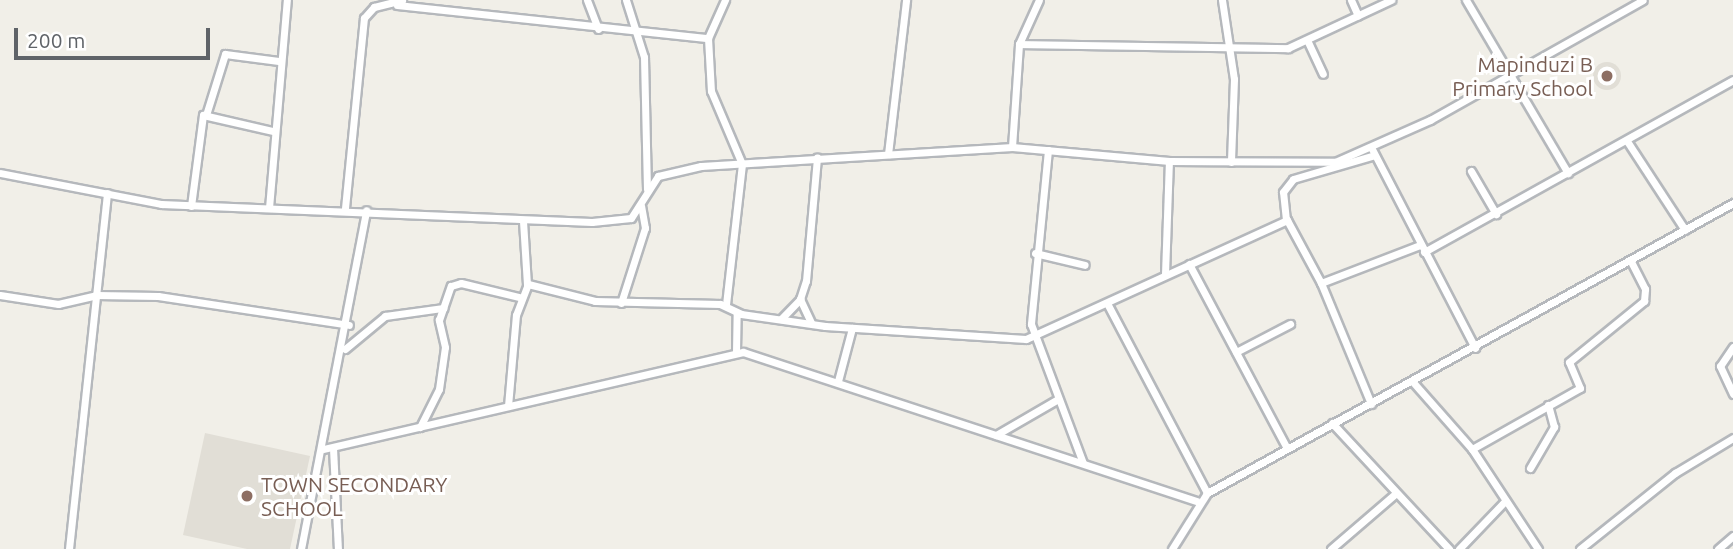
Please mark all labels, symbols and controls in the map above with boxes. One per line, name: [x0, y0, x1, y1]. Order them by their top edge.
scale bar: [18, 14, 214, 58]
text: 200 m: [27, 28, 85, 52]
place label: Mapinduzi B Primary School: [1452, 51, 1593, 101]
marker: Mapinduzi B Primary School: [1599, 68, 1615, 84]
place label: TOWN SECONDARY SCHOOL: [261, 471, 448, 521]
marker: TOWN SECONDARY SCHOOL: [239, 488, 255, 504]

